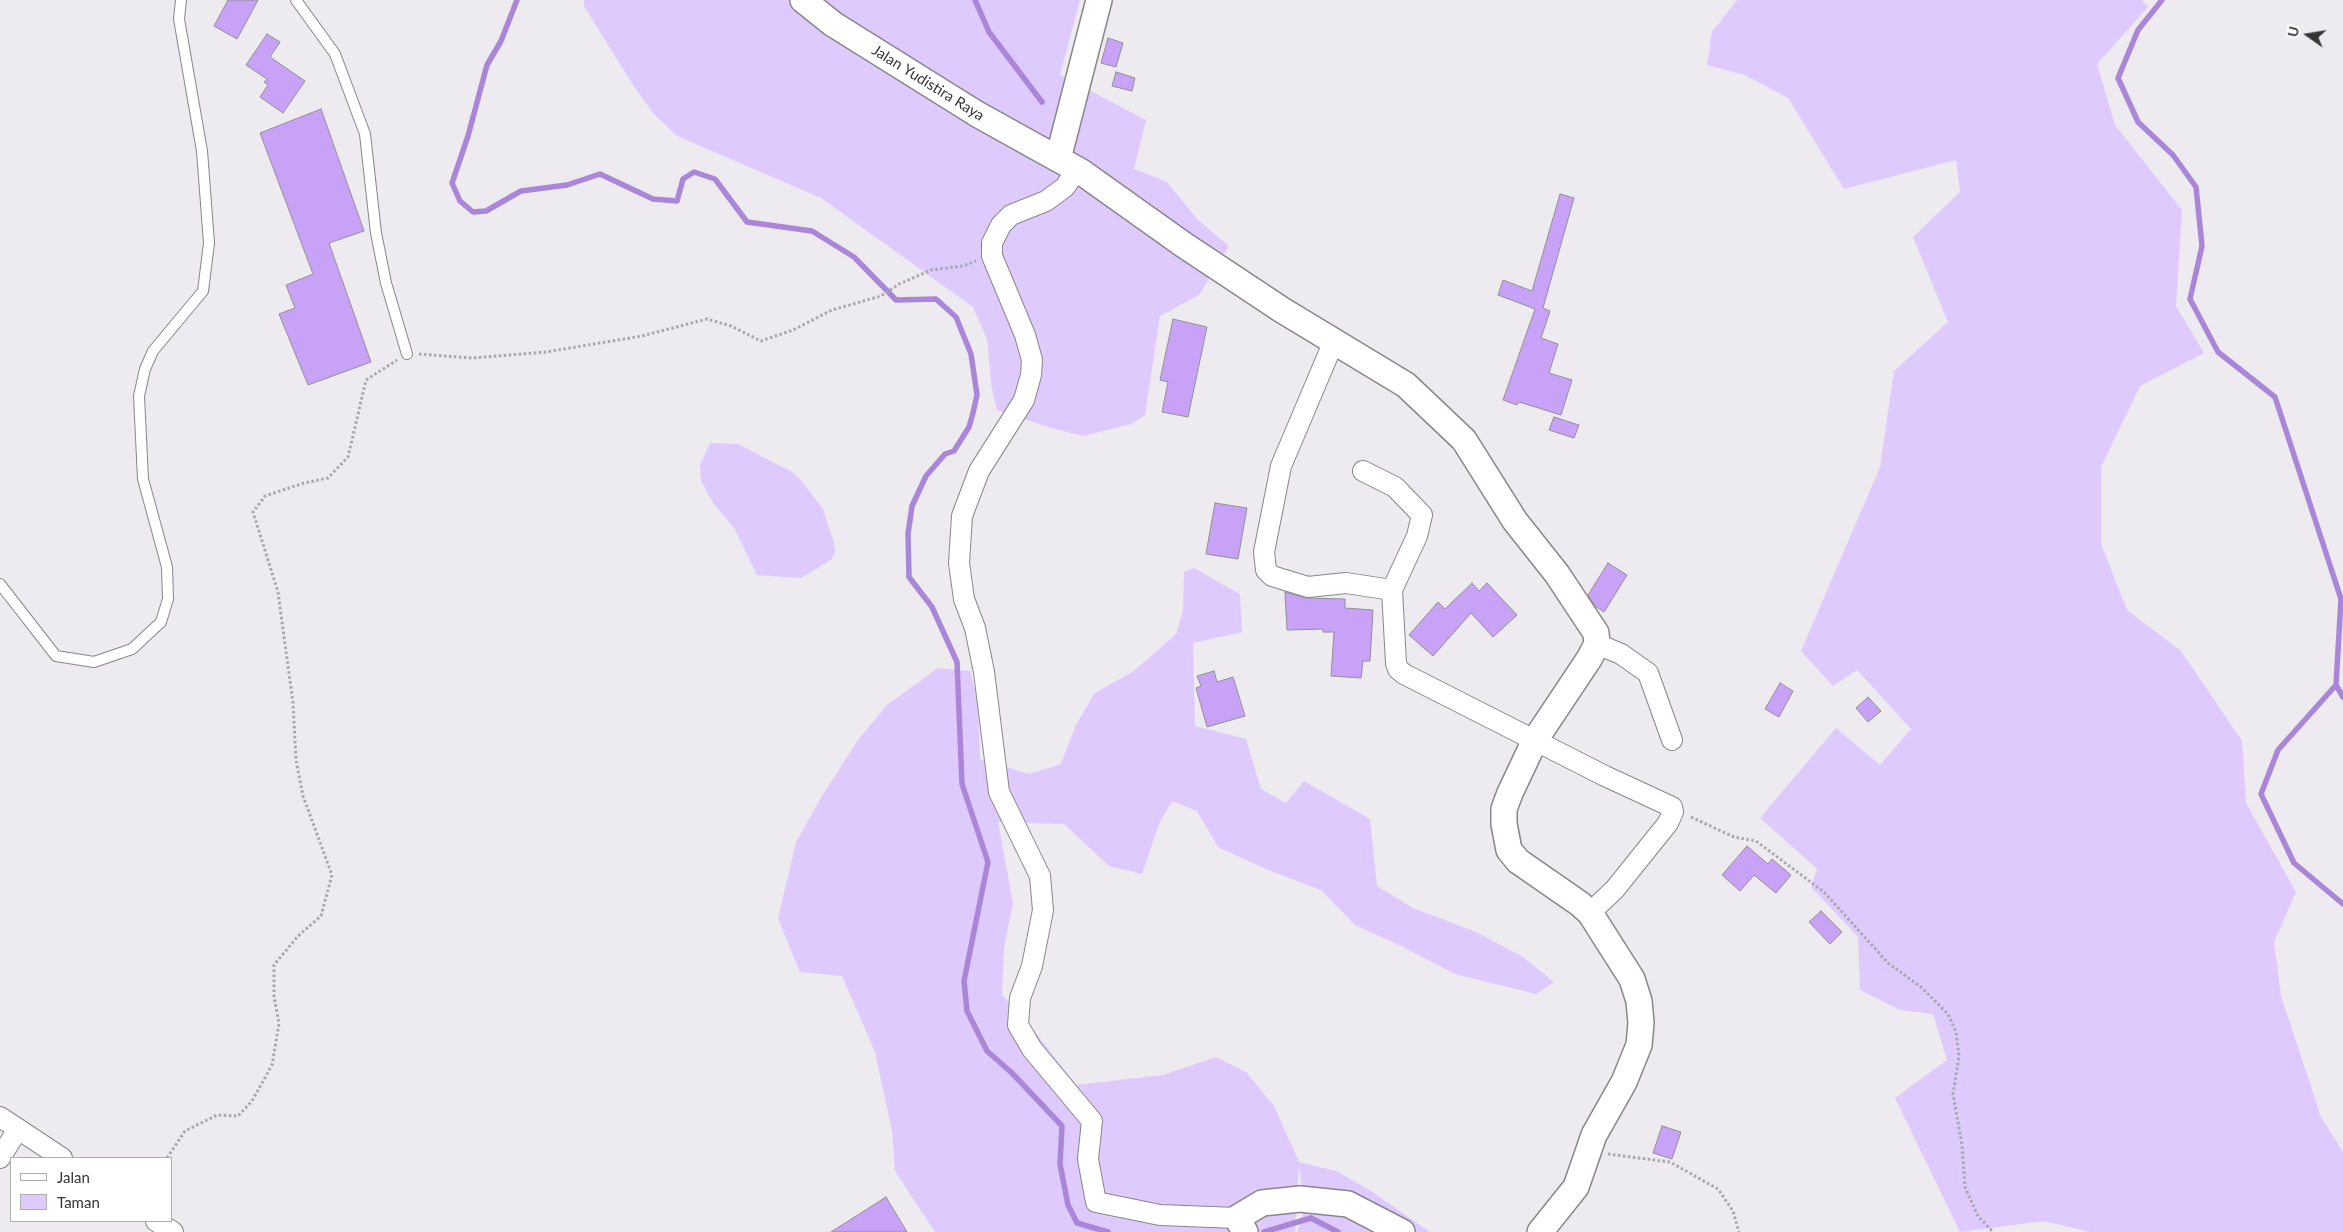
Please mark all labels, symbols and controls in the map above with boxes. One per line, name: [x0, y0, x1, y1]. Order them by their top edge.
north arrow: [2283, 10, 2333, 60]
text: U: [2283, 25, 2302, 38]
street label: Jalan Yudistira Raya: [868, 41, 988, 125]
legend: [10, 1157, 172, 1222]
text: Jalan: [57, 1168, 90, 1186]
text: Taman: [57, 1193, 100, 1211]

